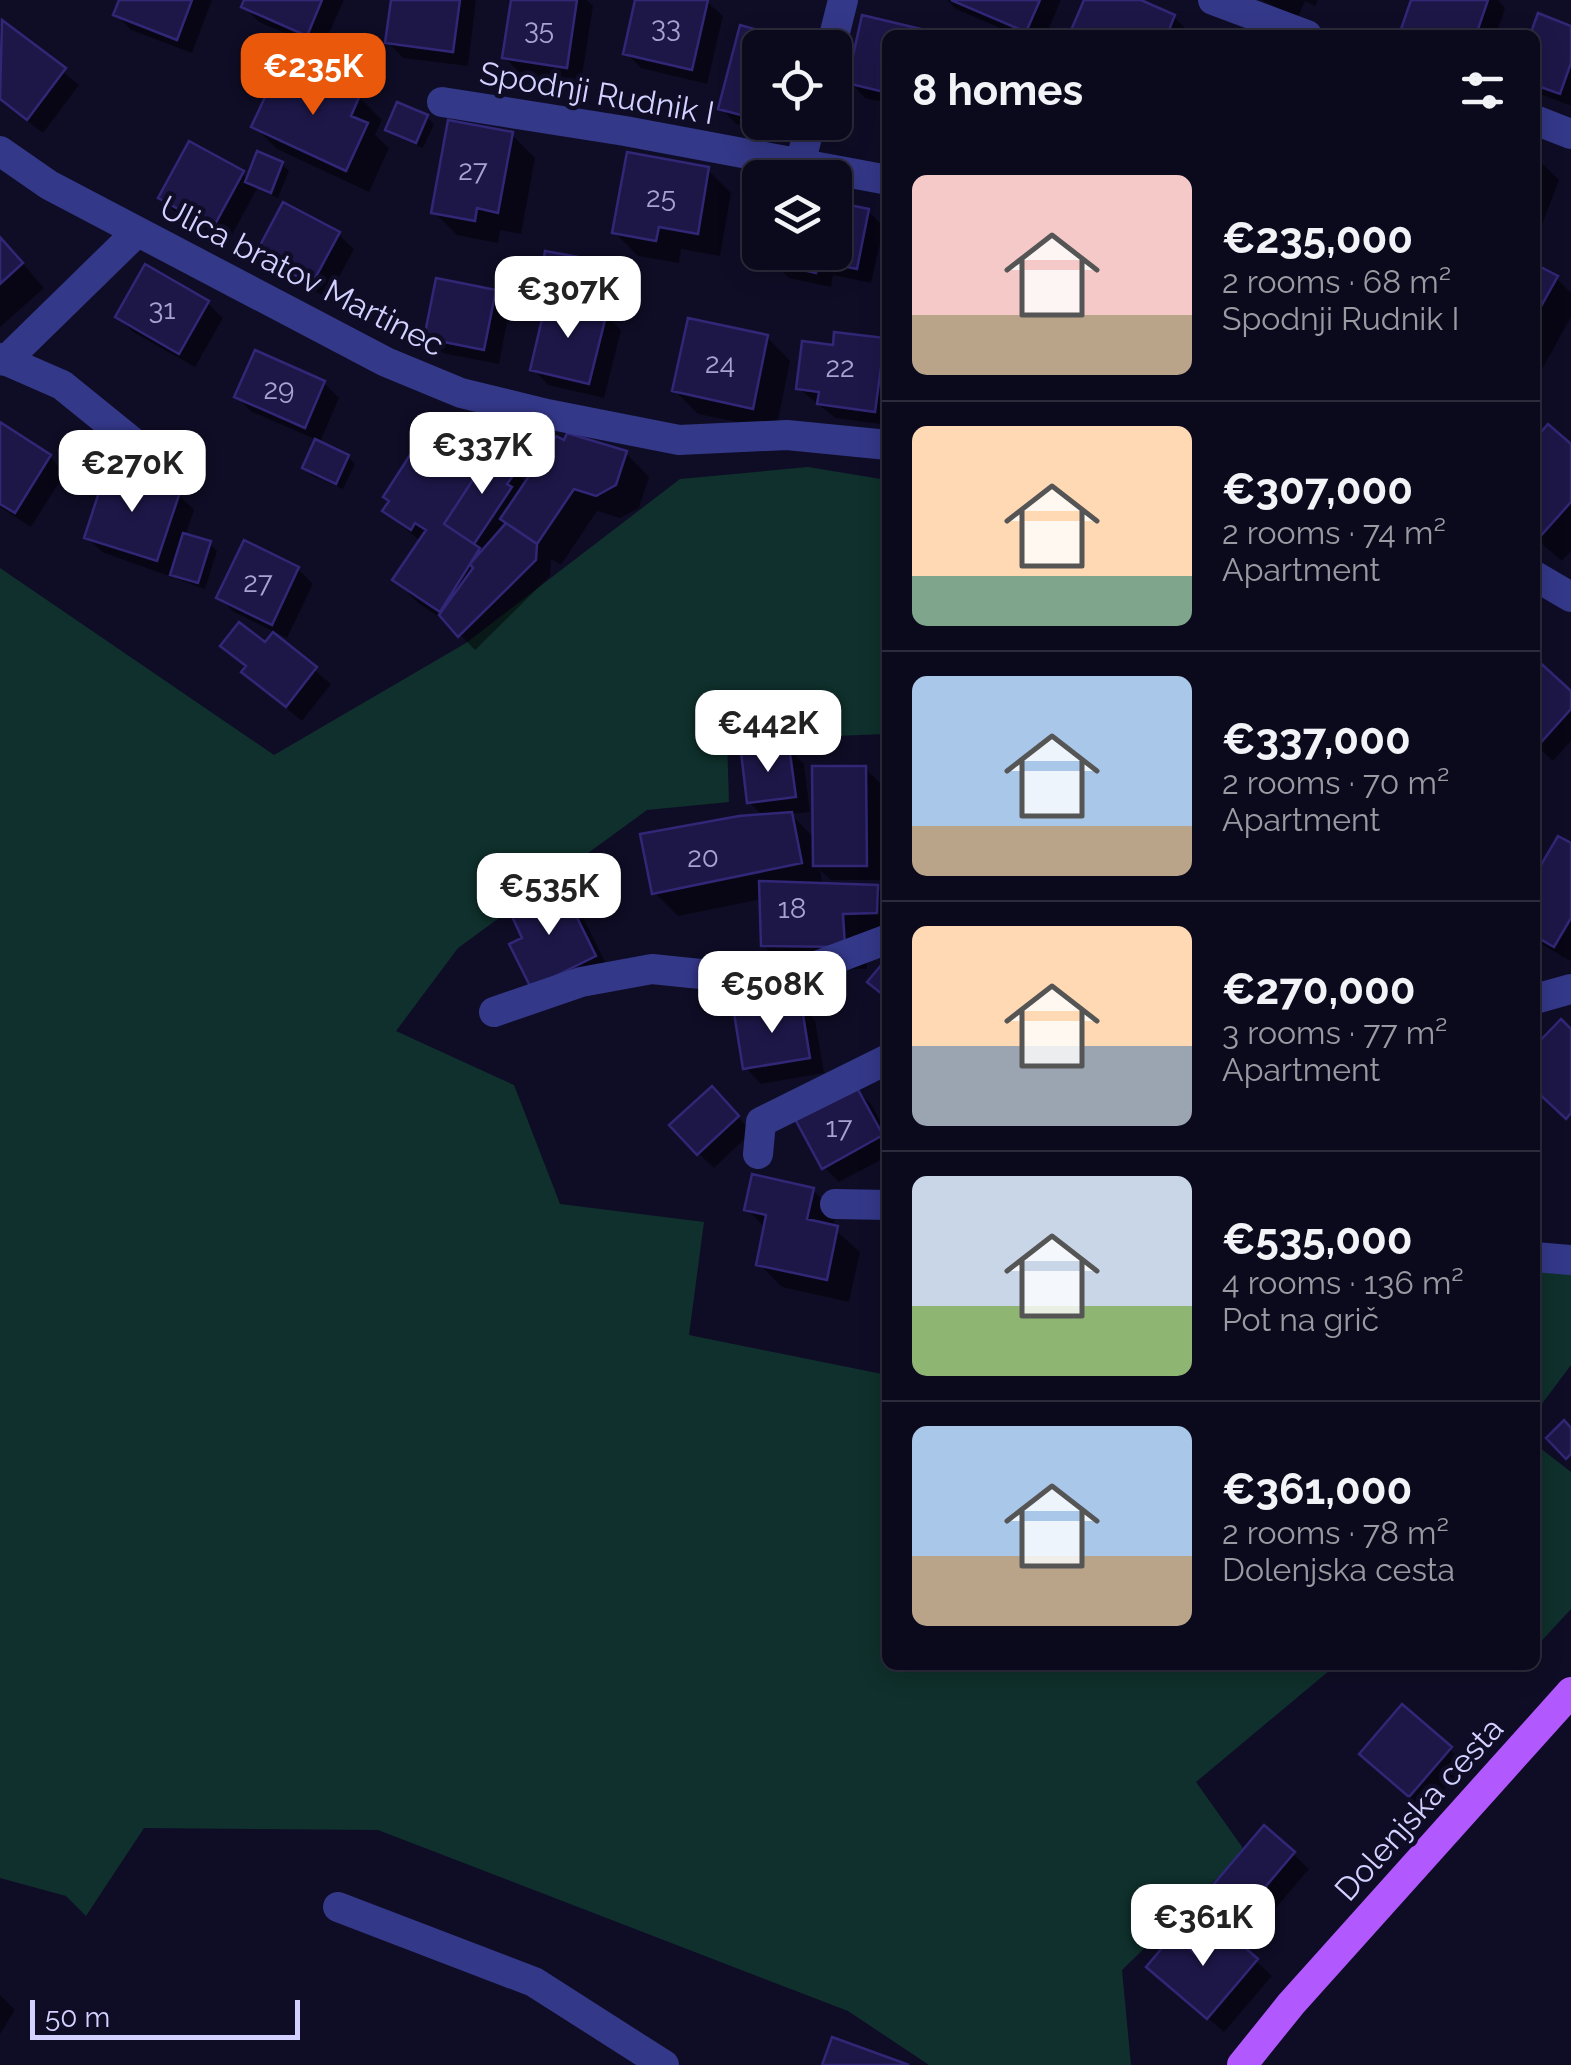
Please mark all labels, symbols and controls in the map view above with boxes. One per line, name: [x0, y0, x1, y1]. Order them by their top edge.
house number: 33: [651, 11, 681, 44]
house number: 35: [524, 13, 554, 46]
map controls: [742, 30, 852, 270]
button: locate: [742, 30, 852, 140]
pin: €235K: [243, 33, 383, 118]
text: €235K: [263, 47, 363, 84]
street label: Spodnji Rudnik I: [477, 54, 717, 131]
icon: filters: [1455, 63, 1510, 118]
text: 8 homes: [912, 66, 1083, 115]
house number: 27: [458, 154, 488, 187]
button: layers: [742, 160, 852, 270]
house number: 25: [646, 181, 676, 214]
street label: Ulica bratov Martinec: [154, 188, 450, 363]
text: €235,000: [1222, 214, 1413, 263]
icon: home: [992, 215, 1112, 335]
pin: €307K: [498, 256, 638, 341]
text: 2 rooms · 68 m²: [1222, 263, 1451, 300]
text: €307K: [517, 270, 619, 307]
house number: 31: [149, 293, 175, 326]
text: Spodnji Rudnik I: [1222, 300, 1459, 337]
house number: 24: [705, 347, 735, 380]
house number: 22: [825, 351, 855, 384]
house number: 29: [264, 373, 295, 406]
pin: €337K: [412, 412, 552, 497]
text: €337K: [432, 426, 532, 463]
pin: €270K: [62, 430, 202, 515]
text: €270K: [81, 444, 183, 481]
text: €307,000: [1222, 465, 1413, 514]
icon: home: [992, 466, 1112, 586]
text: 2 rooms · 74 m²: [1222, 514, 1446, 551]
text: Apartment: [1222, 551, 1380, 588]
house number: 27: [243, 566, 273, 599]
pin: €442K: [698, 690, 838, 775]
text: €442K: [717, 704, 819, 741]
text: €337,000: [1222, 715, 1411, 764]
icon: home: [992, 716, 1112, 836]
text: 2 rooms · 70 m²: [1222, 764, 1449, 801]
text: Apartment: [1222, 801, 1380, 838]
house number: 20: [687, 841, 719, 874]
pin: €535K: [479, 853, 619, 938]
text: €535K: [499, 867, 599, 904]
house number: 18: [778, 892, 806, 925]
pin: €508K: [702, 951, 842, 1036]
text: €508K: [720, 965, 824, 1002]
text: €270,000: [1222, 965, 1416, 1014]
icon: home: [992, 966, 1112, 1086]
text: 3 rooms · 77 m²: [1222, 1014, 1448, 1051]
text: Apartment: [1222, 1051, 1380, 1088]
house number: 17: [826, 1111, 852, 1144]
text: €535,000: [1222, 1215, 1413, 1264]
icon: home: [992, 1216, 1112, 1336]
text: 4 rooms · 136 m²: [1222, 1264, 1464, 1301]
text: Pot na grič: [1222, 1301, 1379, 1338]
text: €361,000: [1222, 1465, 1412, 1514]
icon: home: [992, 1466, 1112, 1586]
text: 2 rooms · 78 m²: [1222, 1514, 1449, 1551]
text: Dolenjska cesta: [1222, 1551, 1455, 1588]
street label: Dolenjska cesta: [1327, 1710, 1510, 1908]
pin: €361K: [1133, 1884, 1273, 1969]
text: €361K: [1153, 1898, 1253, 1935]
scale bar: [30, 1995, 300, 2040]
text: 50 m: [45, 2001, 110, 2034]

